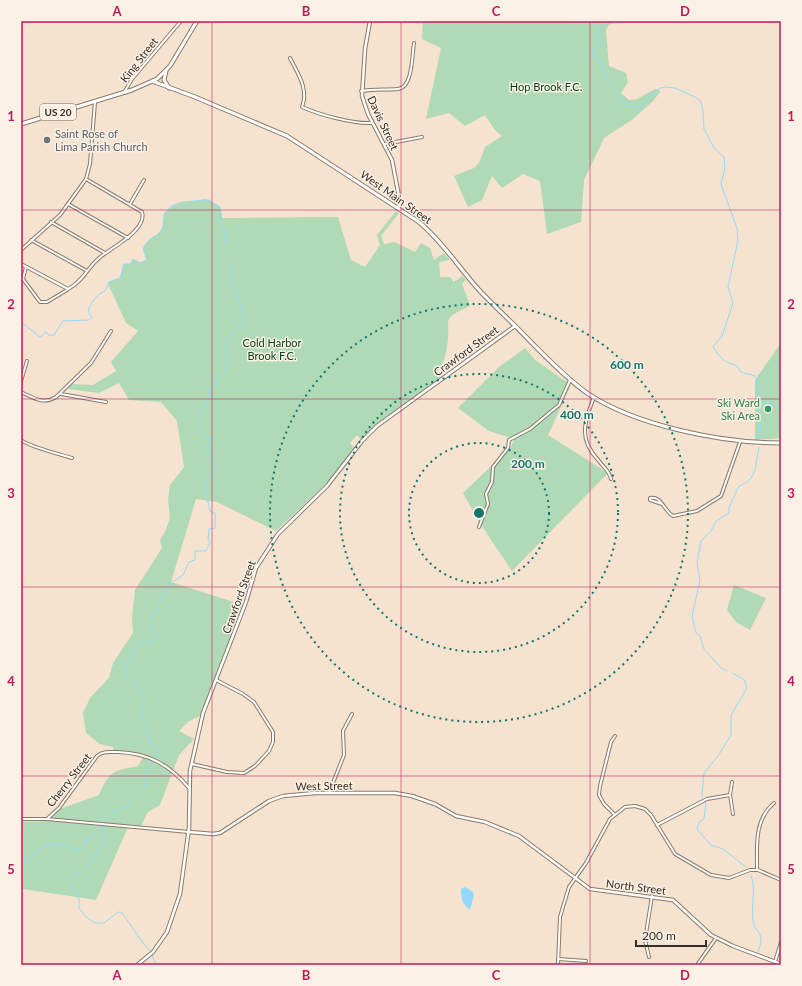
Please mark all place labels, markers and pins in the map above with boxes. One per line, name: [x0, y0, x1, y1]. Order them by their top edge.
place label: Saint Rose of Lima Parish Church: [55, 127, 148, 153]
marker: Saint Rose of Lima Parish Church: [42, 135, 52, 145]
place label: Ski Ward Ski Area: [717, 396, 760, 422]
marker: Ski Ward Ski Area: [763, 404, 773, 414]
centre of rings: [472, 506, 486, 520]

